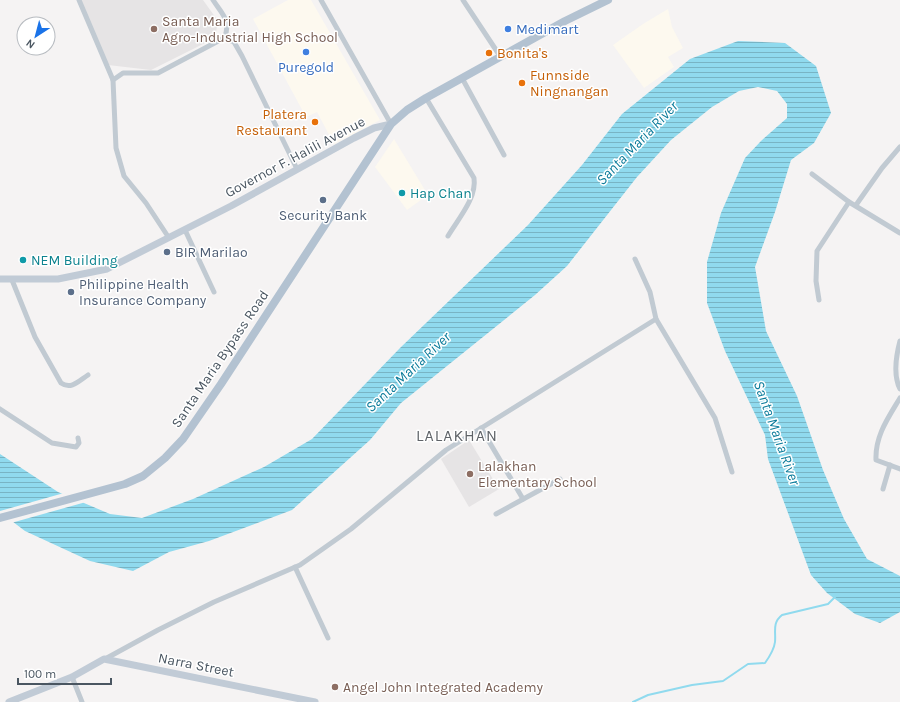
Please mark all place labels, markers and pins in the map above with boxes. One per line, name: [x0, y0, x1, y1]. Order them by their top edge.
place label: Santa Maria Agro-Industrial High School: [162, 13, 338, 46]
place label: Medimart: [516, 21, 579, 38]
marker: Santa Maria Agro-Industrial High School: [149, 24, 159, 34]
marker: Medimart: [503, 24, 513, 34]
place label: Bonita's: [497, 45, 548, 62]
marker: Puregold: [301, 47, 311, 57]
marker: Bonita's: [484, 48, 494, 58]
place label: Puregold: [278, 59, 334, 76]
place label: Funnside Ningnangan: [530, 67, 609, 100]
marker: Funnside Ningnangan: [517, 78, 527, 88]
place label: Platera Restaurant: [236, 106, 307, 139]
marker: Platera Restaurant: [310, 117, 320, 127]
place label: Hap Chan: [410, 185, 472, 202]
marker: Hap Chan: [397, 188, 407, 198]
marker: Security Bank: [318, 195, 328, 205]
place label: Security Bank: [279, 207, 367, 224]
place label: BIR Marilao: [175, 244, 248, 261]
marker: BIR Marilao: [162, 247, 172, 257]
place label: NEM Building: [31, 252, 118, 269]
marker: NEM Building: [18, 255, 28, 265]
place label: Philippine Health Insurance Company: [79, 276, 207, 309]
marker: Philippine Health Insurance Company: [66, 287, 76, 297]
place label: Lalakhan Elementary School: [478, 458, 597, 491]
marker: Lalakhan Elementary School: [465, 469, 475, 479]
place label: Angel John Integrated Academy: [343, 679, 543, 696]
marker: Angel John Integrated Academy: [330, 682, 340, 692]

